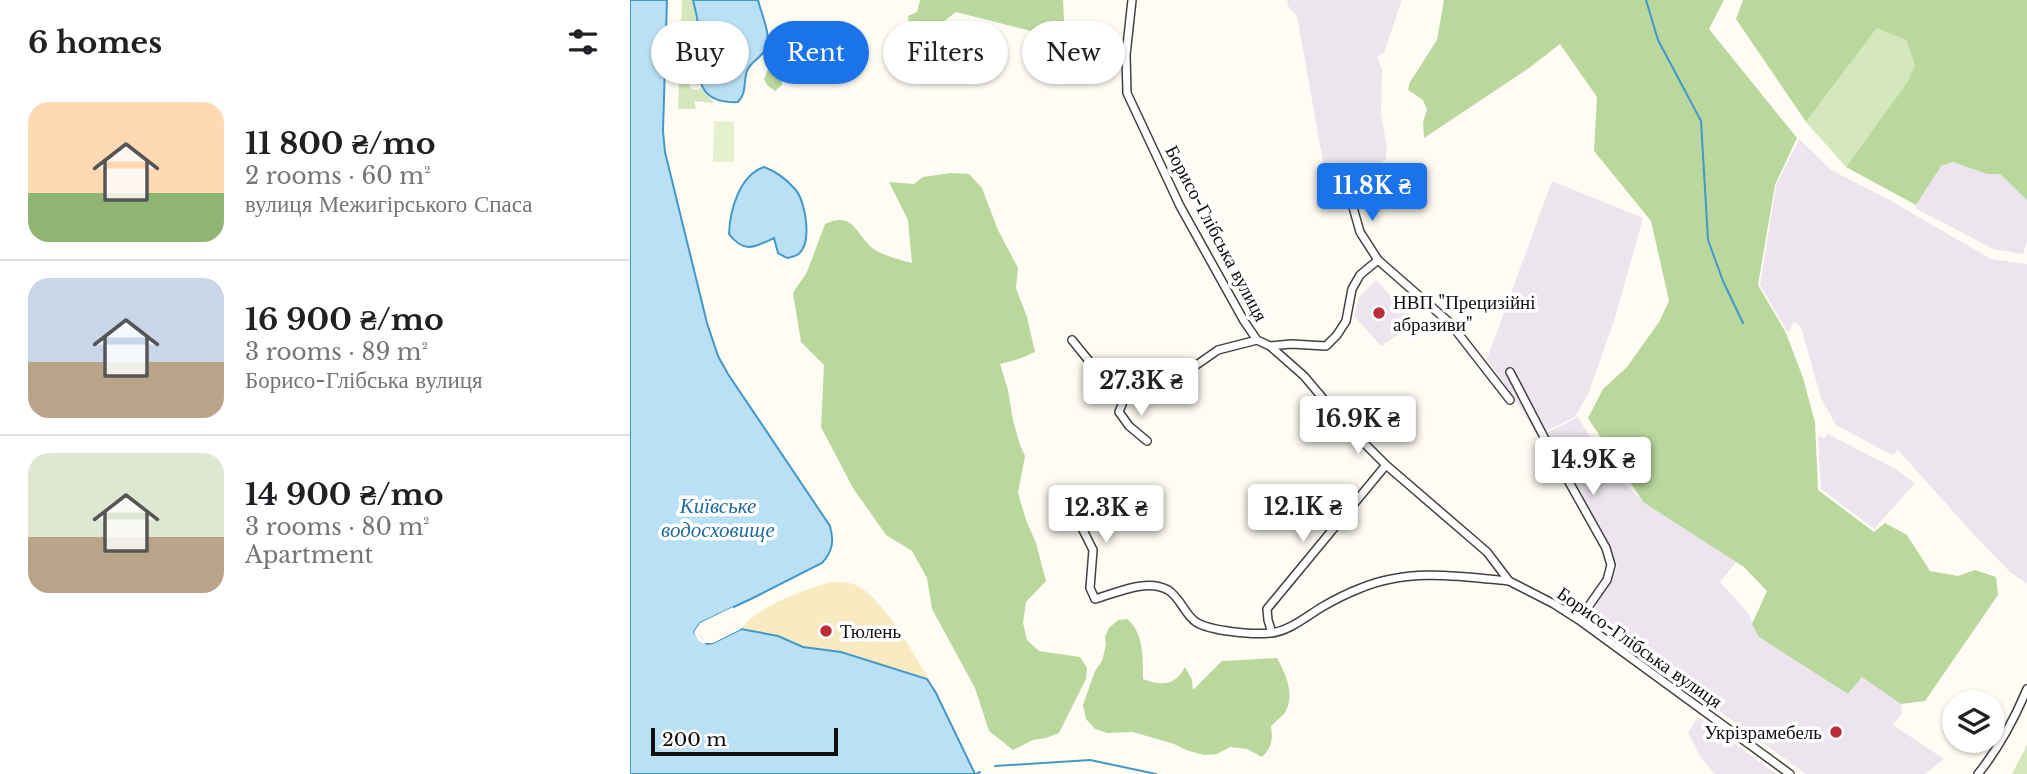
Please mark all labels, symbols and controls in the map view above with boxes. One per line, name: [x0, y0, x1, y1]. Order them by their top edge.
chip: Buy: [651, 21, 749, 84]
chip: Rent: [763, 21, 869, 84]
chip: Filters: [883, 21, 1008, 84]
chip: New: [1022, 21, 1125, 84]
icon: filters: [564, 23, 602, 61]
text: 6 homes: [28, 24, 162, 61]
text: 11 800 ₴/mo: [245, 125, 435, 162]
icon: home: [84, 130, 168, 214]
street label: Борисо-Глібська вулиця: [1160, 141, 1273, 326]
text: 2 rooms · 60 m²: [245, 162, 431, 190]
pin: 11.8K ₴: [1307, 164, 1437, 223]
text: 11.8K ₴: [1333, 172, 1411, 200]
text: вулиця Межигірського Спаса: [245, 190, 532, 218]
place label: НВП "Прецизійні абразиви": [1393, 291, 1536, 336]
text: 16 900 ₴/mo: [245, 301, 444, 338]
marker: НВП "Прецизійні абразиви": [1371, 305, 1387, 321]
icon: home: [84, 306, 168, 390]
text: 3 rooms · 89 m²: [245, 338, 428, 366]
pin: 27.3K ₴: [1076, 358, 1206, 418]
text: Борисо-Глібська вулиця: [245, 366, 483, 394]
text: 27.3K ₴: [1099, 367, 1183, 395]
pin: 16.9K ₴: [1293, 396, 1423, 456]
text: 16.9K ₴: [1316, 405, 1400, 433]
pin: 14.9K ₴: [1528, 438, 1658, 497]
text: 14.9K ₴: [1551, 446, 1635, 474]
text: 14 900 ₴/mo: [245, 476, 443, 513]
icon: home: [84, 481, 168, 565]
pin: 12.1K ₴: [1238, 484, 1368, 544]
pin: 12.3K ₴: [1041, 486, 1171, 545]
water label: Київське водосховище: [661, 493, 775, 543]
text: 12.1K ₴: [1264, 493, 1342, 521]
text: 12.3K ₴: [1065, 494, 1147, 522]
text: 3 rooms · 80 m²: [245, 513, 430, 541]
text: Apartment: [245, 541, 373, 569]
street label: Борисо-Глібська вулиця: [1553, 582, 1727, 713]
place label: Тюлень: [840, 620, 901, 643]
marker: Тюлень: [818, 623, 834, 639]
map controls: [1942, 690, 2005, 753]
button: layers: [1942, 690, 2005, 753]
place label: Укрізрамебель: [1704, 721, 1822, 744]
marker: Укрізрамебель: [1828, 724, 1844, 740]
scale bar: [651, 725, 838, 757]
text: 200 m: [662, 728, 727, 751]

